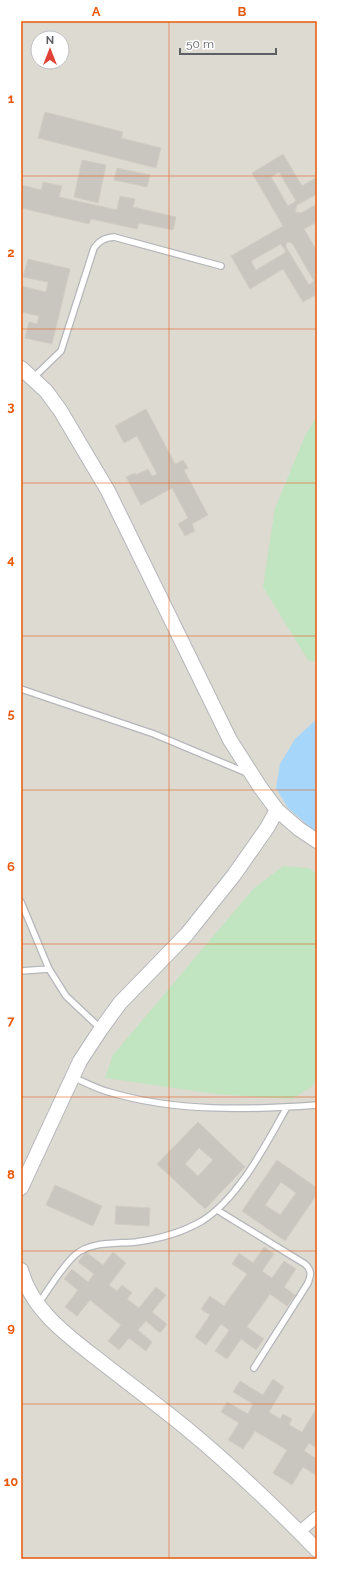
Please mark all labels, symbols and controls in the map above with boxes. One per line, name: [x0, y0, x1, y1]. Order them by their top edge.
text: A: [92, 4, 101, 19]
text: B: [238, 4, 247, 19]
north arrow: [30, 30, 70, 70]
scale bar: [180, 30, 276, 56]
text: N: [46, 34, 54, 47]
text: 50 m: [186, 37, 214, 51]
text: 1: [8, 91, 15, 106]
text: 2: [7, 245, 15, 260]
text: 3: [7, 399, 15, 414]
text: 4: [7, 552, 15, 567]
text: 5: [7, 706, 15, 721]
text: 6: [7, 859, 15, 874]
text: 7: [7, 1013, 15, 1028]
text: 8: [7, 1167, 15, 1182]
text: 9: [7, 1320, 15, 1335]
text: 10: [4, 1474, 18, 1489]

